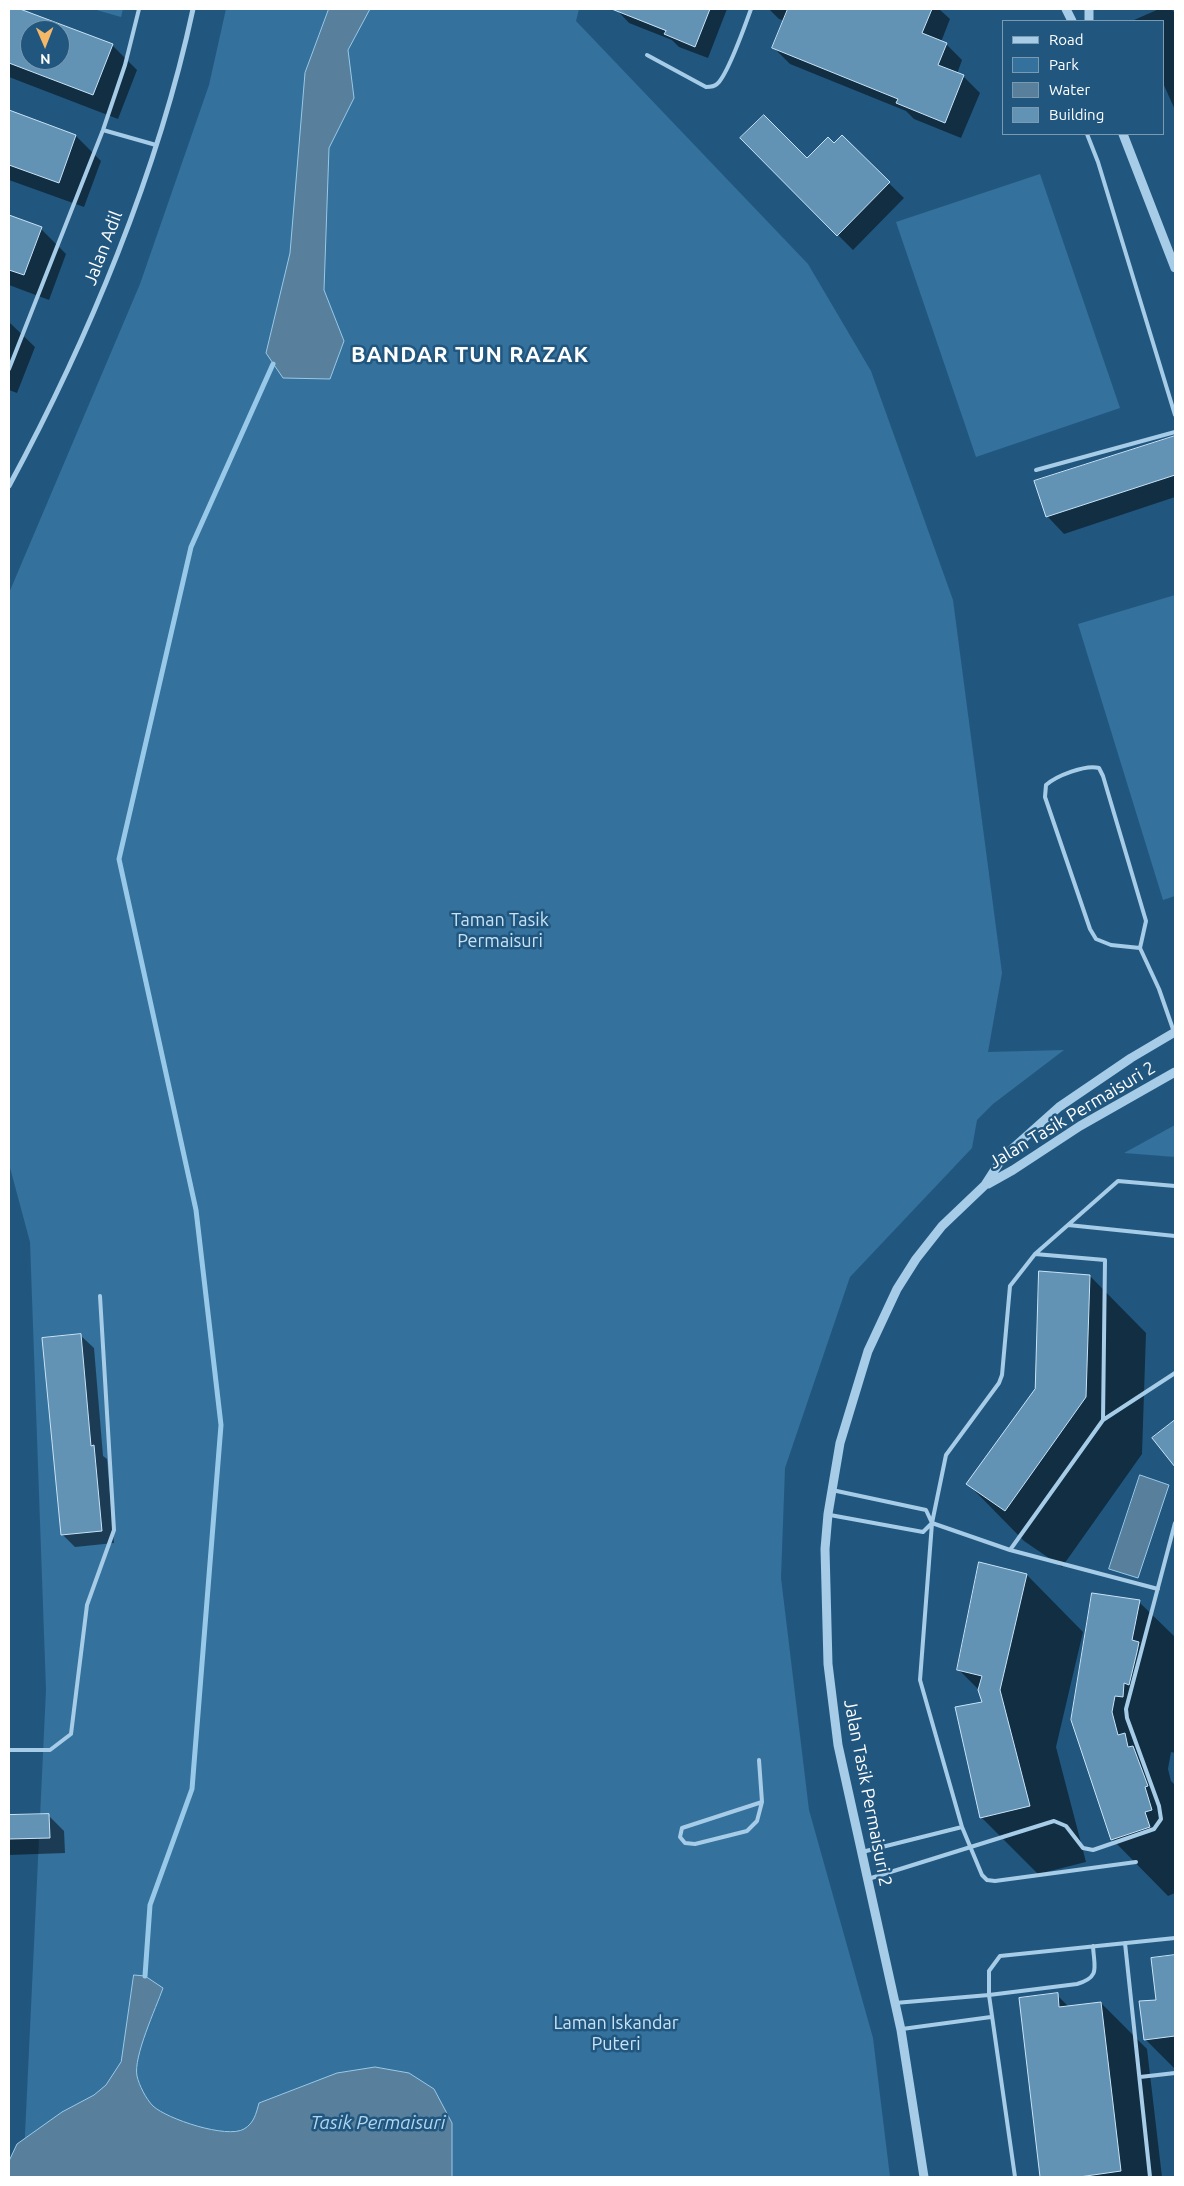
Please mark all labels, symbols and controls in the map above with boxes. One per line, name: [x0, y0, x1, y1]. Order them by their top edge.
north arrow: [20, 20, 70, 70]
legend: [1002, 20, 1164, 135]
text: Road: [1049, 31, 1084, 48]
text: N: [40, 51, 51, 67]
text: Park: [1049, 56, 1079, 73]
text: Water: [1049, 81, 1090, 98]
text: Building: [1049, 106, 1104, 123]
street label: Jalan Adil: [79, 208, 127, 288]
district label: BANDAR TUN RAZAK: [349, 342, 591, 368]
park label: Taman Tasik Permaisuri: [451, 909, 549, 952]
street label: Jalan Tasik Permaisuri 2: [985, 1057, 1159, 1173]
street label: Jalan Tasik Permaisuri 2: [839, 1698, 897, 1888]
park label: Laman Iskandar Puteri: [553, 2012, 679, 2054]
water label: Tasik Permaisuri: [310, 2112, 446, 2134]

